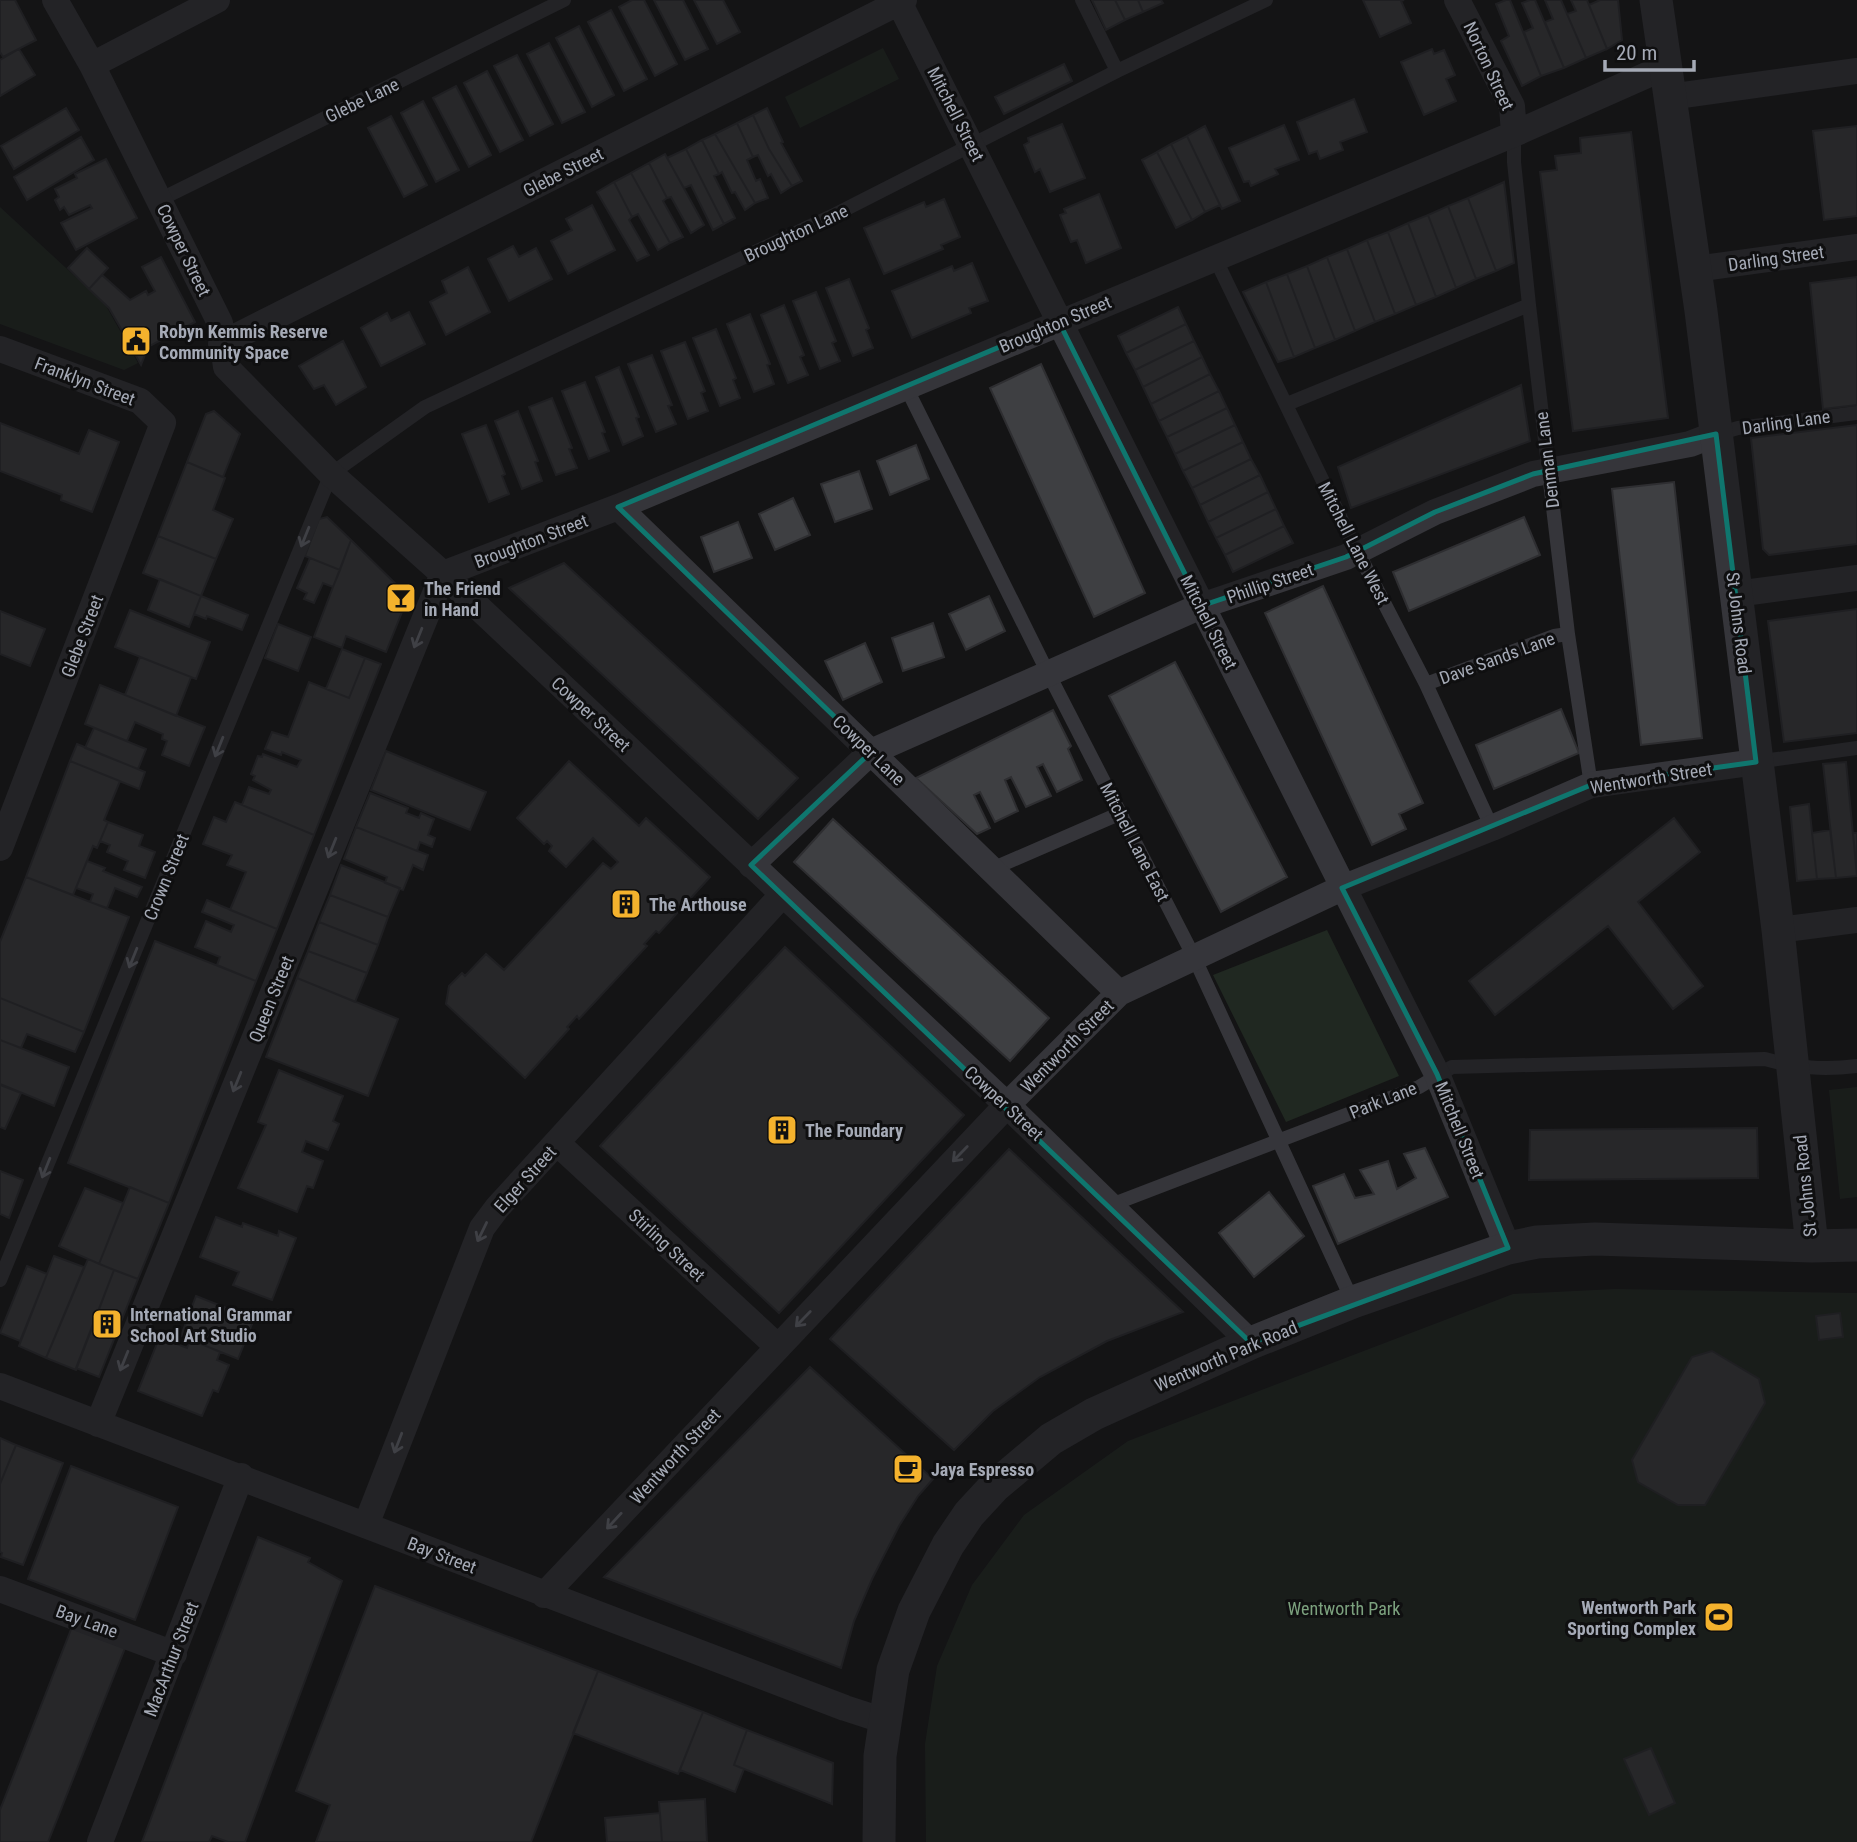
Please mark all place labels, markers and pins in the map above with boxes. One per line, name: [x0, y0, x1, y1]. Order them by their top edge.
place label: Robyn Kemmis Reserve Community Space: [159, 321, 328, 363]
public building icon: Robyn Kemmis Reserve Community Space: [119, 324, 153, 358]
place label: The Friend in Hand: [424, 578, 501, 620]
bar icon: The Friend in Hand: [384, 581, 418, 615]
building icon: The Arthouse: [609, 887, 643, 921]
place label: The Arthouse: [649, 894, 747, 915]
building icon: The Foundary: [765, 1113, 799, 1147]
place label: The Foundary: [805, 1120, 903, 1141]
place label: International Grammar School Art Studio: [130, 1304, 292, 1346]
building icon: International Grammar School Art Studio: [90, 1307, 124, 1341]
cafe icon: Jaya Espresso: [891, 1452, 925, 1486]
place label: Jaya Espresso: [931, 1459, 1034, 1480]
place label: Wentworth Park Sporting Complex: [1567, 1597, 1696, 1639]
sports icon: Wentworth Park Sporting Complex: [1702, 1600, 1736, 1634]

